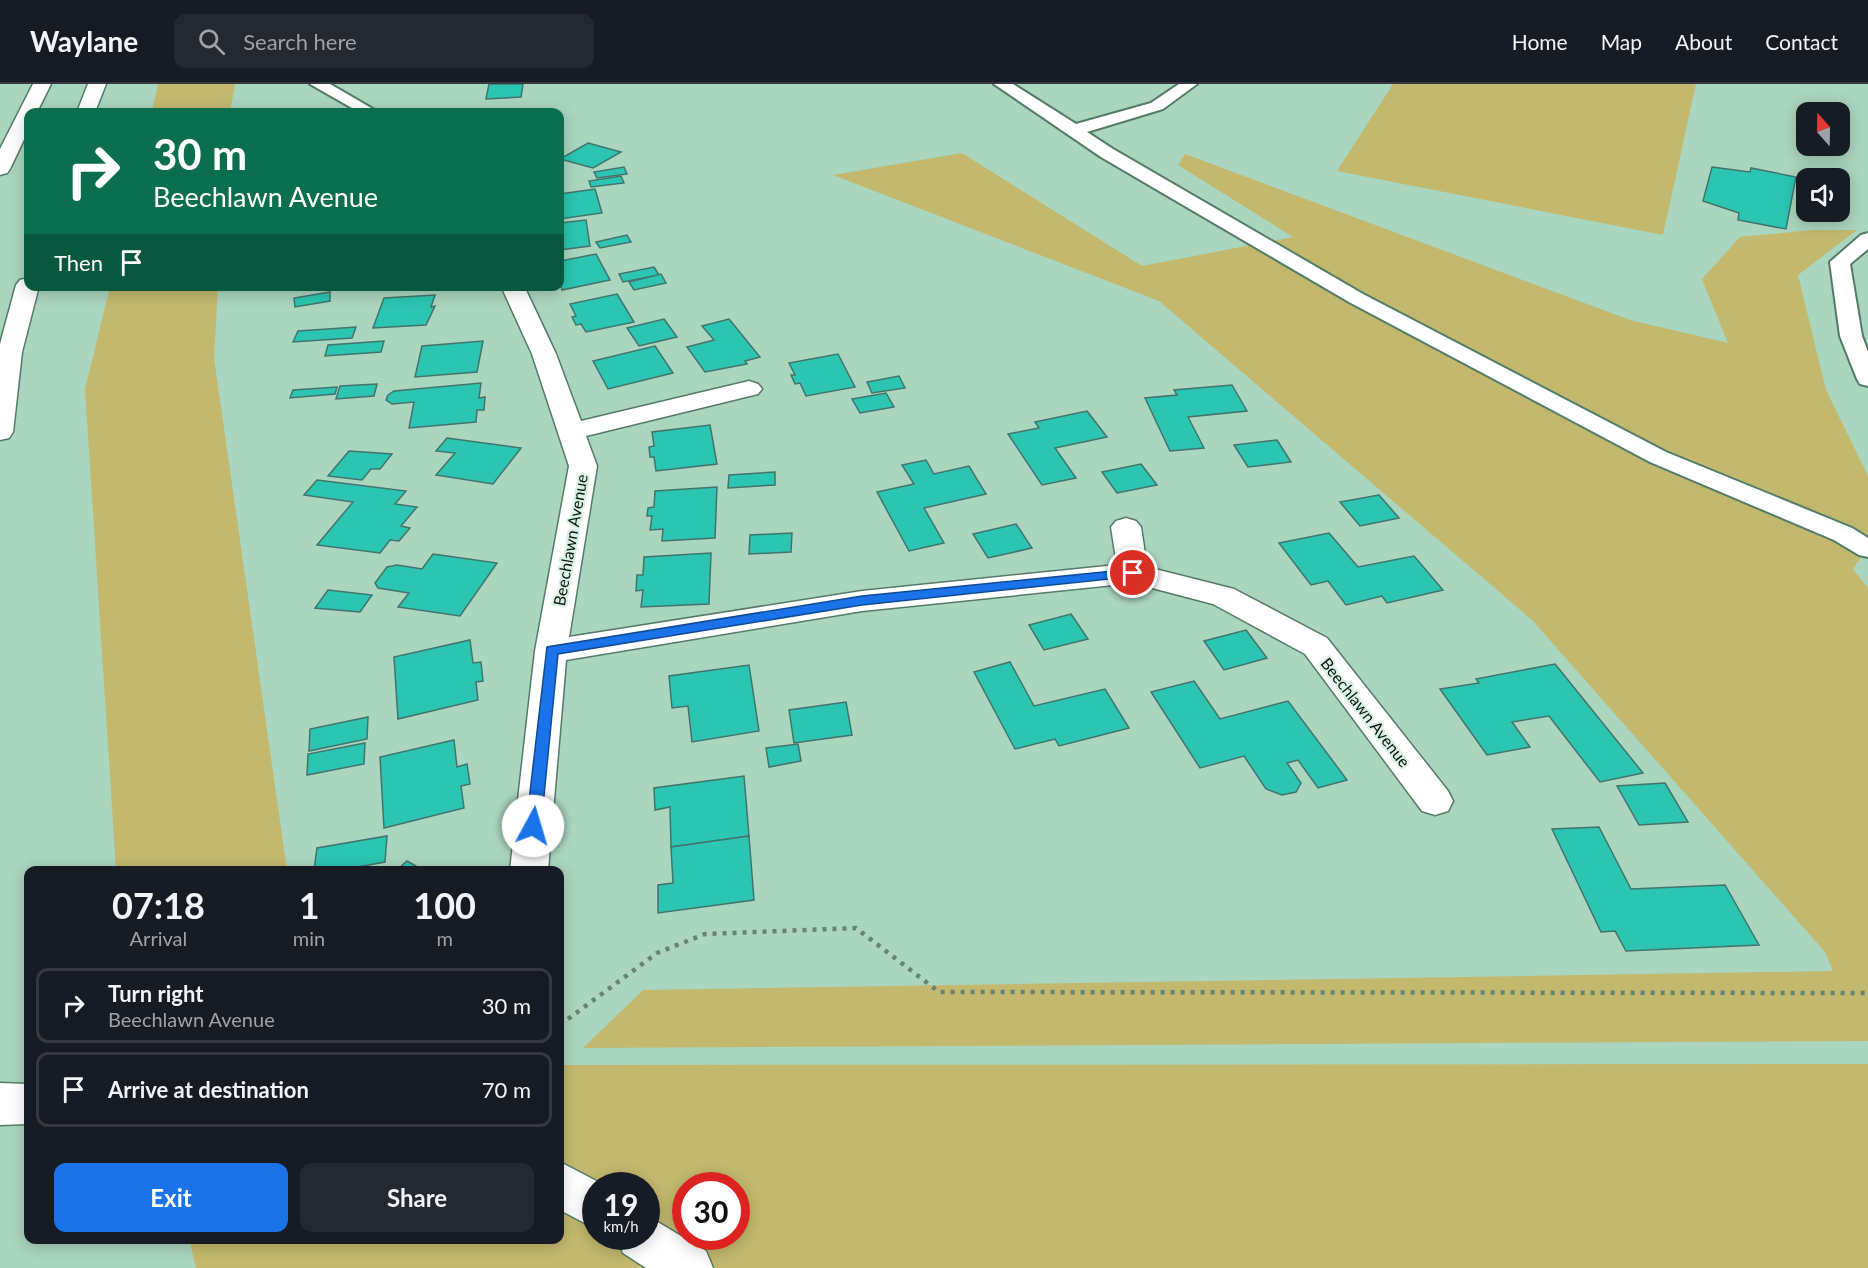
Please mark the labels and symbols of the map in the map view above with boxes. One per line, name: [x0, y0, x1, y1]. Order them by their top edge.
north arrow: [1796, 102, 1850, 156]
street label: Beechlawn Avenue: [549, 473, 591, 607]
pin: [1107, 547, 1158, 598]
street label: Beechlawn Avenue: [1317, 654, 1415, 770]
position arrow: [501, 794, 565, 858]
speed limit sign: 30: [672, 1172, 750, 1250]

